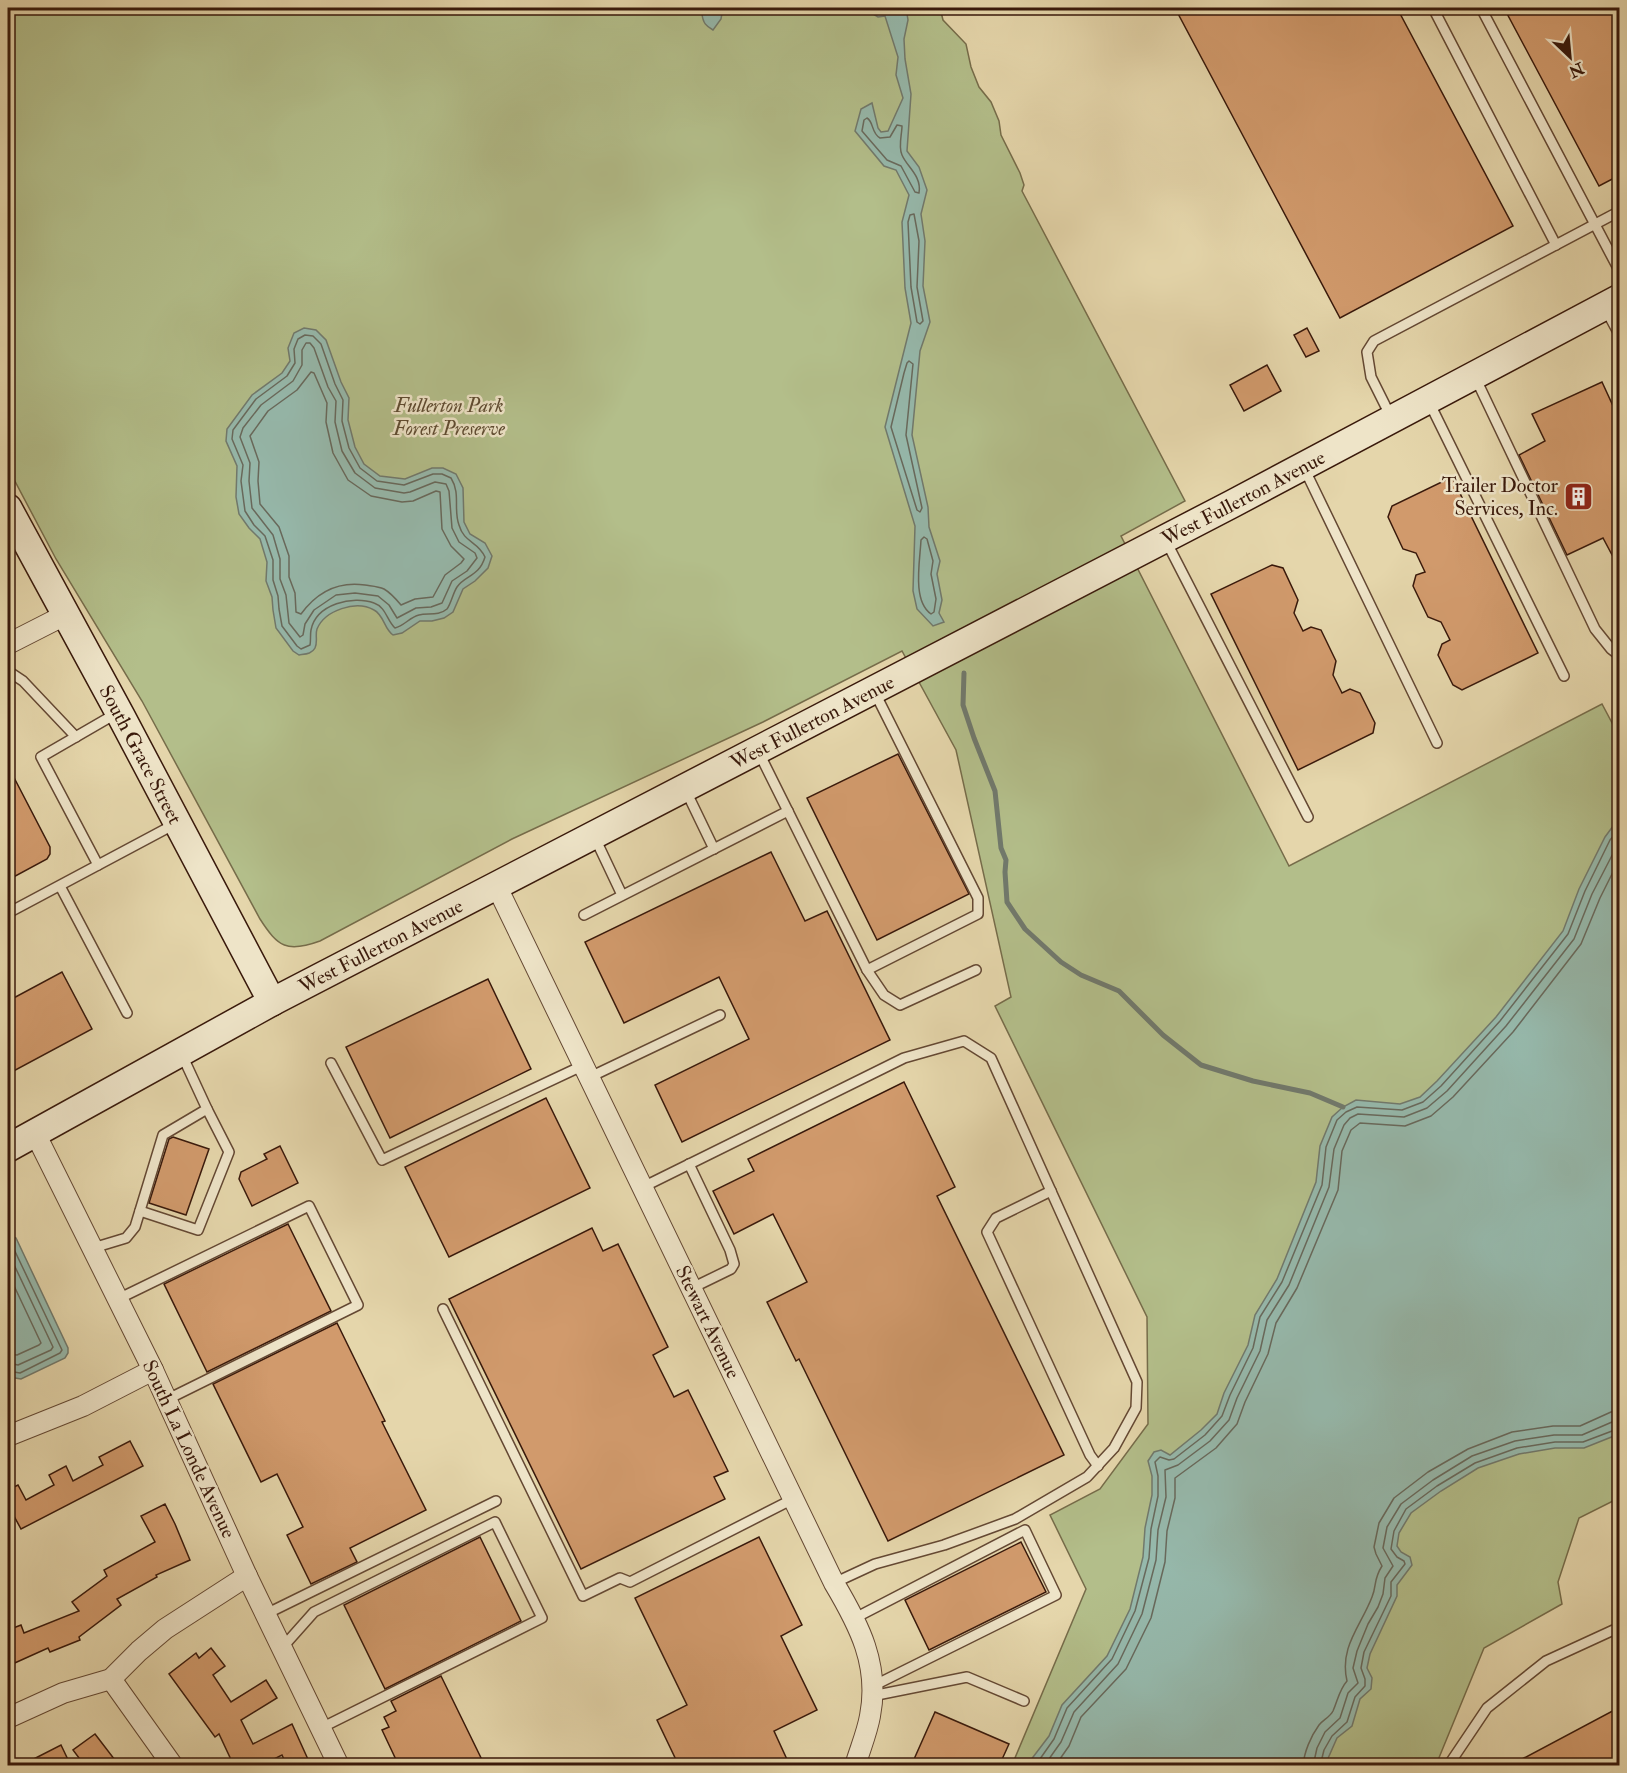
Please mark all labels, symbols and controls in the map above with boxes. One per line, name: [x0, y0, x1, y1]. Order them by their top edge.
north arrow: [1540, 27, 1600, 87]
text: N: [1565, 57, 1588, 82]
park label: Fullerton Park Forest Preserve: [392, 393, 505, 441]
street label: West Fullerton Avenue: [1156, 444, 1329, 551]
place label: Trailer Doctor Services, Inc.: [1442, 473, 1559, 521]
building icon: Trailer Doctor Services, Inc.: [1563, 481, 1595, 513]
street label: West Fullerton Avenue: [725, 669, 898, 775]
street label: South Grace Street: [94, 681, 188, 829]
street label: West Fullerton Avenue: [293, 893, 467, 999]
street label: Stewart Avenue: [670, 1261, 746, 1383]
street label: South La Londe Avenue: [137, 1356, 241, 1542]

